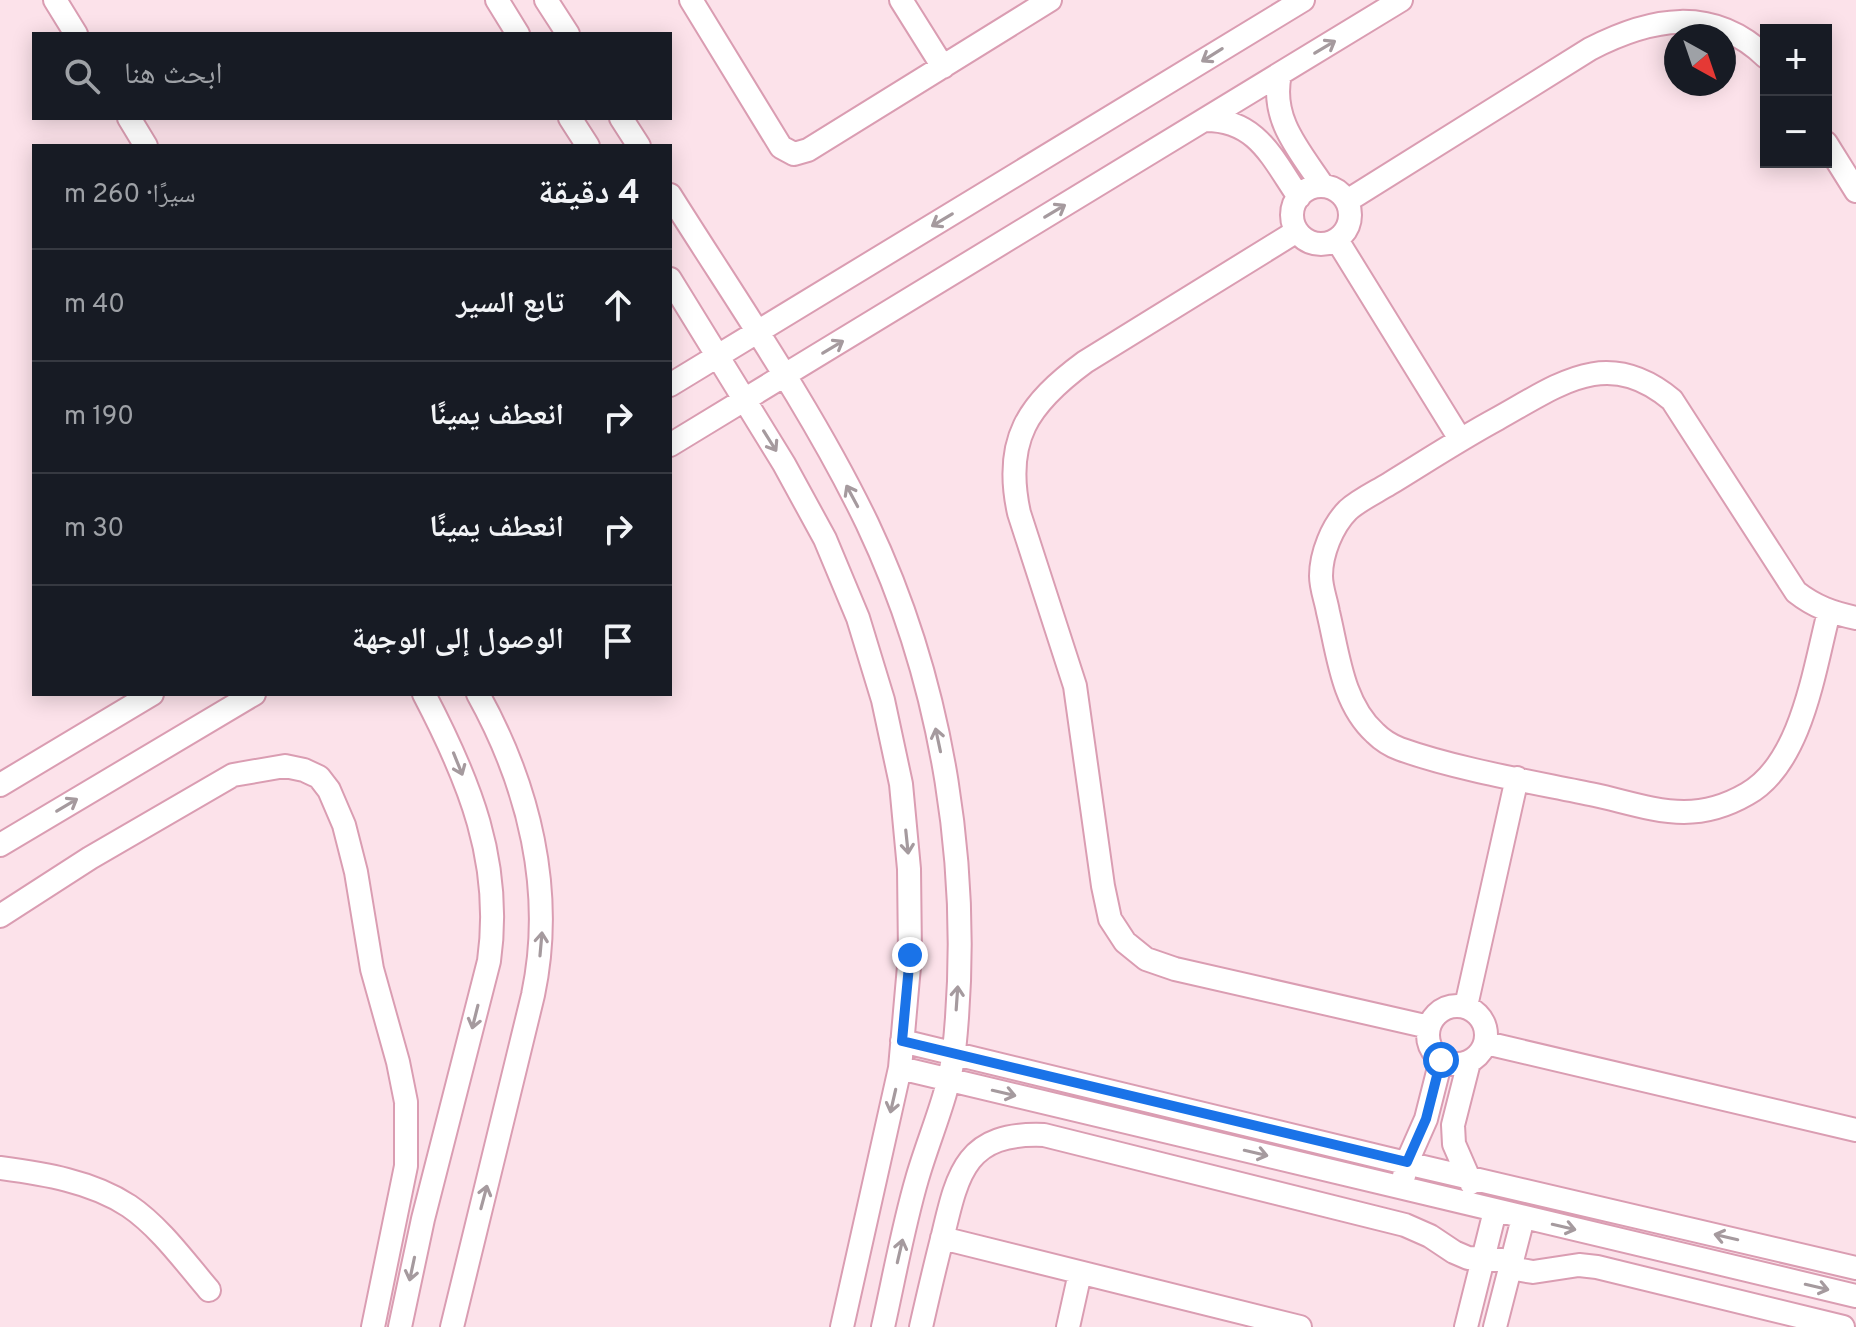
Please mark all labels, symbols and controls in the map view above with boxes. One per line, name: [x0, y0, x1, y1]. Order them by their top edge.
north arrow: [1664, 24, 1736, 96]
map controls: [1760, 24, 1832, 168]
button: +: [1760, 24, 1832, 96]
search box: [32, 32, 672, 120]
one-way arrow: [1313, 38, 1335, 55]
one-way arrow: [1201, 48, 1224, 64]
icon: search: [60, 54, 104, 98]
text: ابحث هنا: [124, 57, 223, 94]
button: −: [1760, 96, 1832, 168]
text: 4 دقيقة: [538, 173, 640, 216]
text: سيرًا · 260 m: [64, 179, 196, 212]
one-way arrow: [1043, 203, 1066, 219]
one-way arrow: [931, 212, 954, 228]
icon: ahead: [596, 283, 640, 327]
text: تابع السير: [456, 286, 564, 323]
text: 40 m: [64, 289, 125, 322]
one-way arrow: [821, 338, 844, 354]
icon: right: [596, 395, 640, 439]
text: انعطف يمينًا: [429, 398, 564, 435]
text: 190 m: [64, 401, 134, 434]
one-way arrow: [762, 429, 778, 452]
one-way arrow: [844, 484, 860, 508]
icon: right: [596, 507, 640, 551]
text: انعطف يمينًا: [429, 510, 564, 547]
text: 30 m: [64, 513, 124, 546]
icon: arrive: [596, 619, 640, 663]
text: الوصول إلى الوجهة: [352, 622, 564, 659]
one-way arrow: [930, 728, 945, 753]
one-way arrow: [452, 751, 466, 776]
one-way arrow: [55, 797, 78, 813]
one-way arrow: [899, 828, 914, 855]
one-way arrow: [534, 931, 549, 957]
route end: [892, 937, 928, 973]
one-way arrow: [950, 985, 965, 1012]
one-way arrow: [467, 1004, 482, 1030]
route start: [1423, 1042, 1459, 1078]
one-way arrow: [990, 1086, 1016, 1101]
one-way arrow: [885, 1087, 900, 1113]
one-way arrow: [1243, 1147, 1269, 1162]
one-way arrow: [477, 1184, 492, 1210]
one-way arrow: [1550, 1220, 1576, 1235]
one-way arrow: [1713, 1229, 1739, 1244]
one-way arrow: [893, 1239, 908, 1264]
one-way arrow: [404, 1256, 419, 1282]
one-way arrow: [1803, 1280, 1829, 1295]

